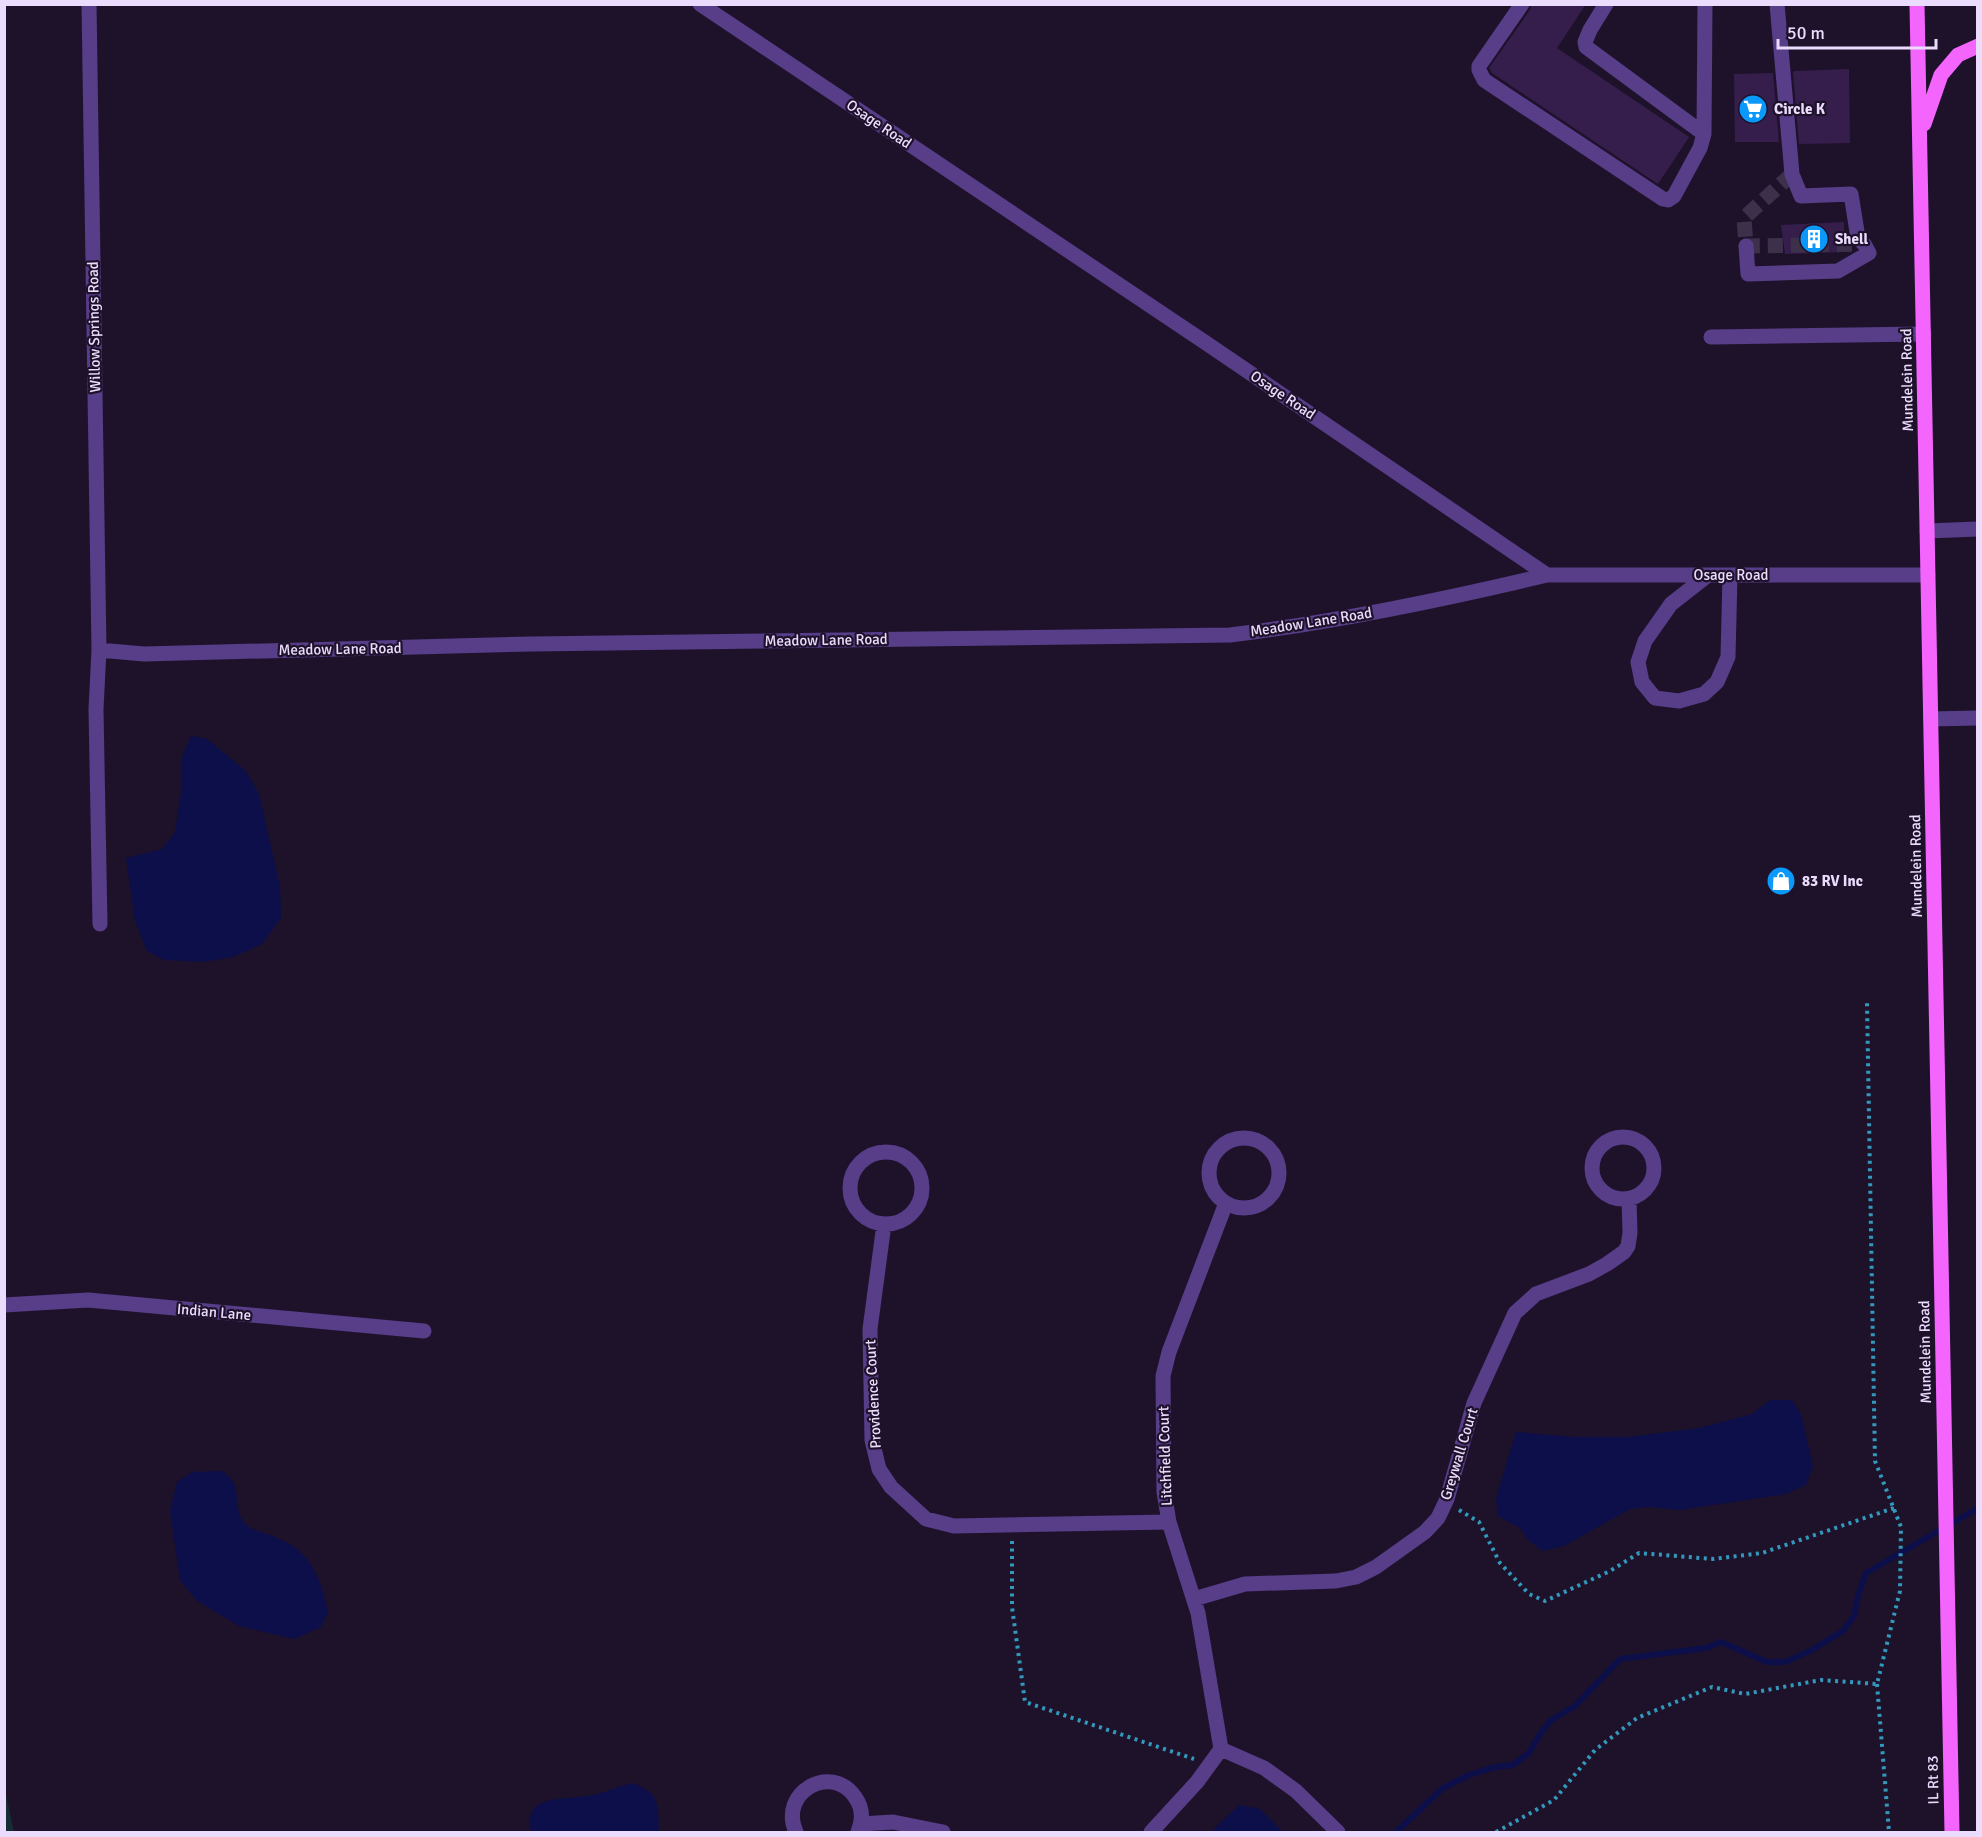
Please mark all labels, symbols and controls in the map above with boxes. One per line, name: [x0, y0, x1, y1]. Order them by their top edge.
scale bar: [1778, 12, 1936, 50]
text: 50 m: [1787, 22, 1825, 44]
supermarket icon: Circle K: [1737, 93, 1769, 125]
street label: Osage Road: [843, 96, 915, 152]
place label: Circle K: [1774, 100, 1826, 118]
building icon: Shell: [1798, 223, 1830, 255]
place label: Shell: [1835, 230, 1868, 248]
street label: Willow Springs Road: [84, 261, 104, 393]
street label: Mundelein Road: [1897, 328, 1917, 432]
street label: Osage Road: [1247, 367, 1319, 423]
street label: Osage Road: [1694, 566, 1768, 584]
street label: Meadow Lane Road: [1249, 603, 1373, 641]
street label: Meadow Lane Road: [764, 630, 888, 650]
street label: Meadow Lane Road: [278, 639, 402, 659]
street label: Mundelein Road: [1906, 814, 1926, 918]
shop icon: 83 RV Inc: [1765, 865, 1797, 897]
place label: 83 RV Inc: [1802, 872, 1863, 890]
street label: Indian Lane: [176, 1300, 252, 1324]
street label: Mundelein Road: [1915, 1300, 1935, 1404]
street label: Providence Court: [861, 1339, 885, 1449]
street label: Litchfield Court: [1154, 1406, 1176, 1506]
street label: Greywall Court: [1436, 1406, 1482, 1502]
street label: IL Rt 83: [1924, 1755, 1942, 1805]

